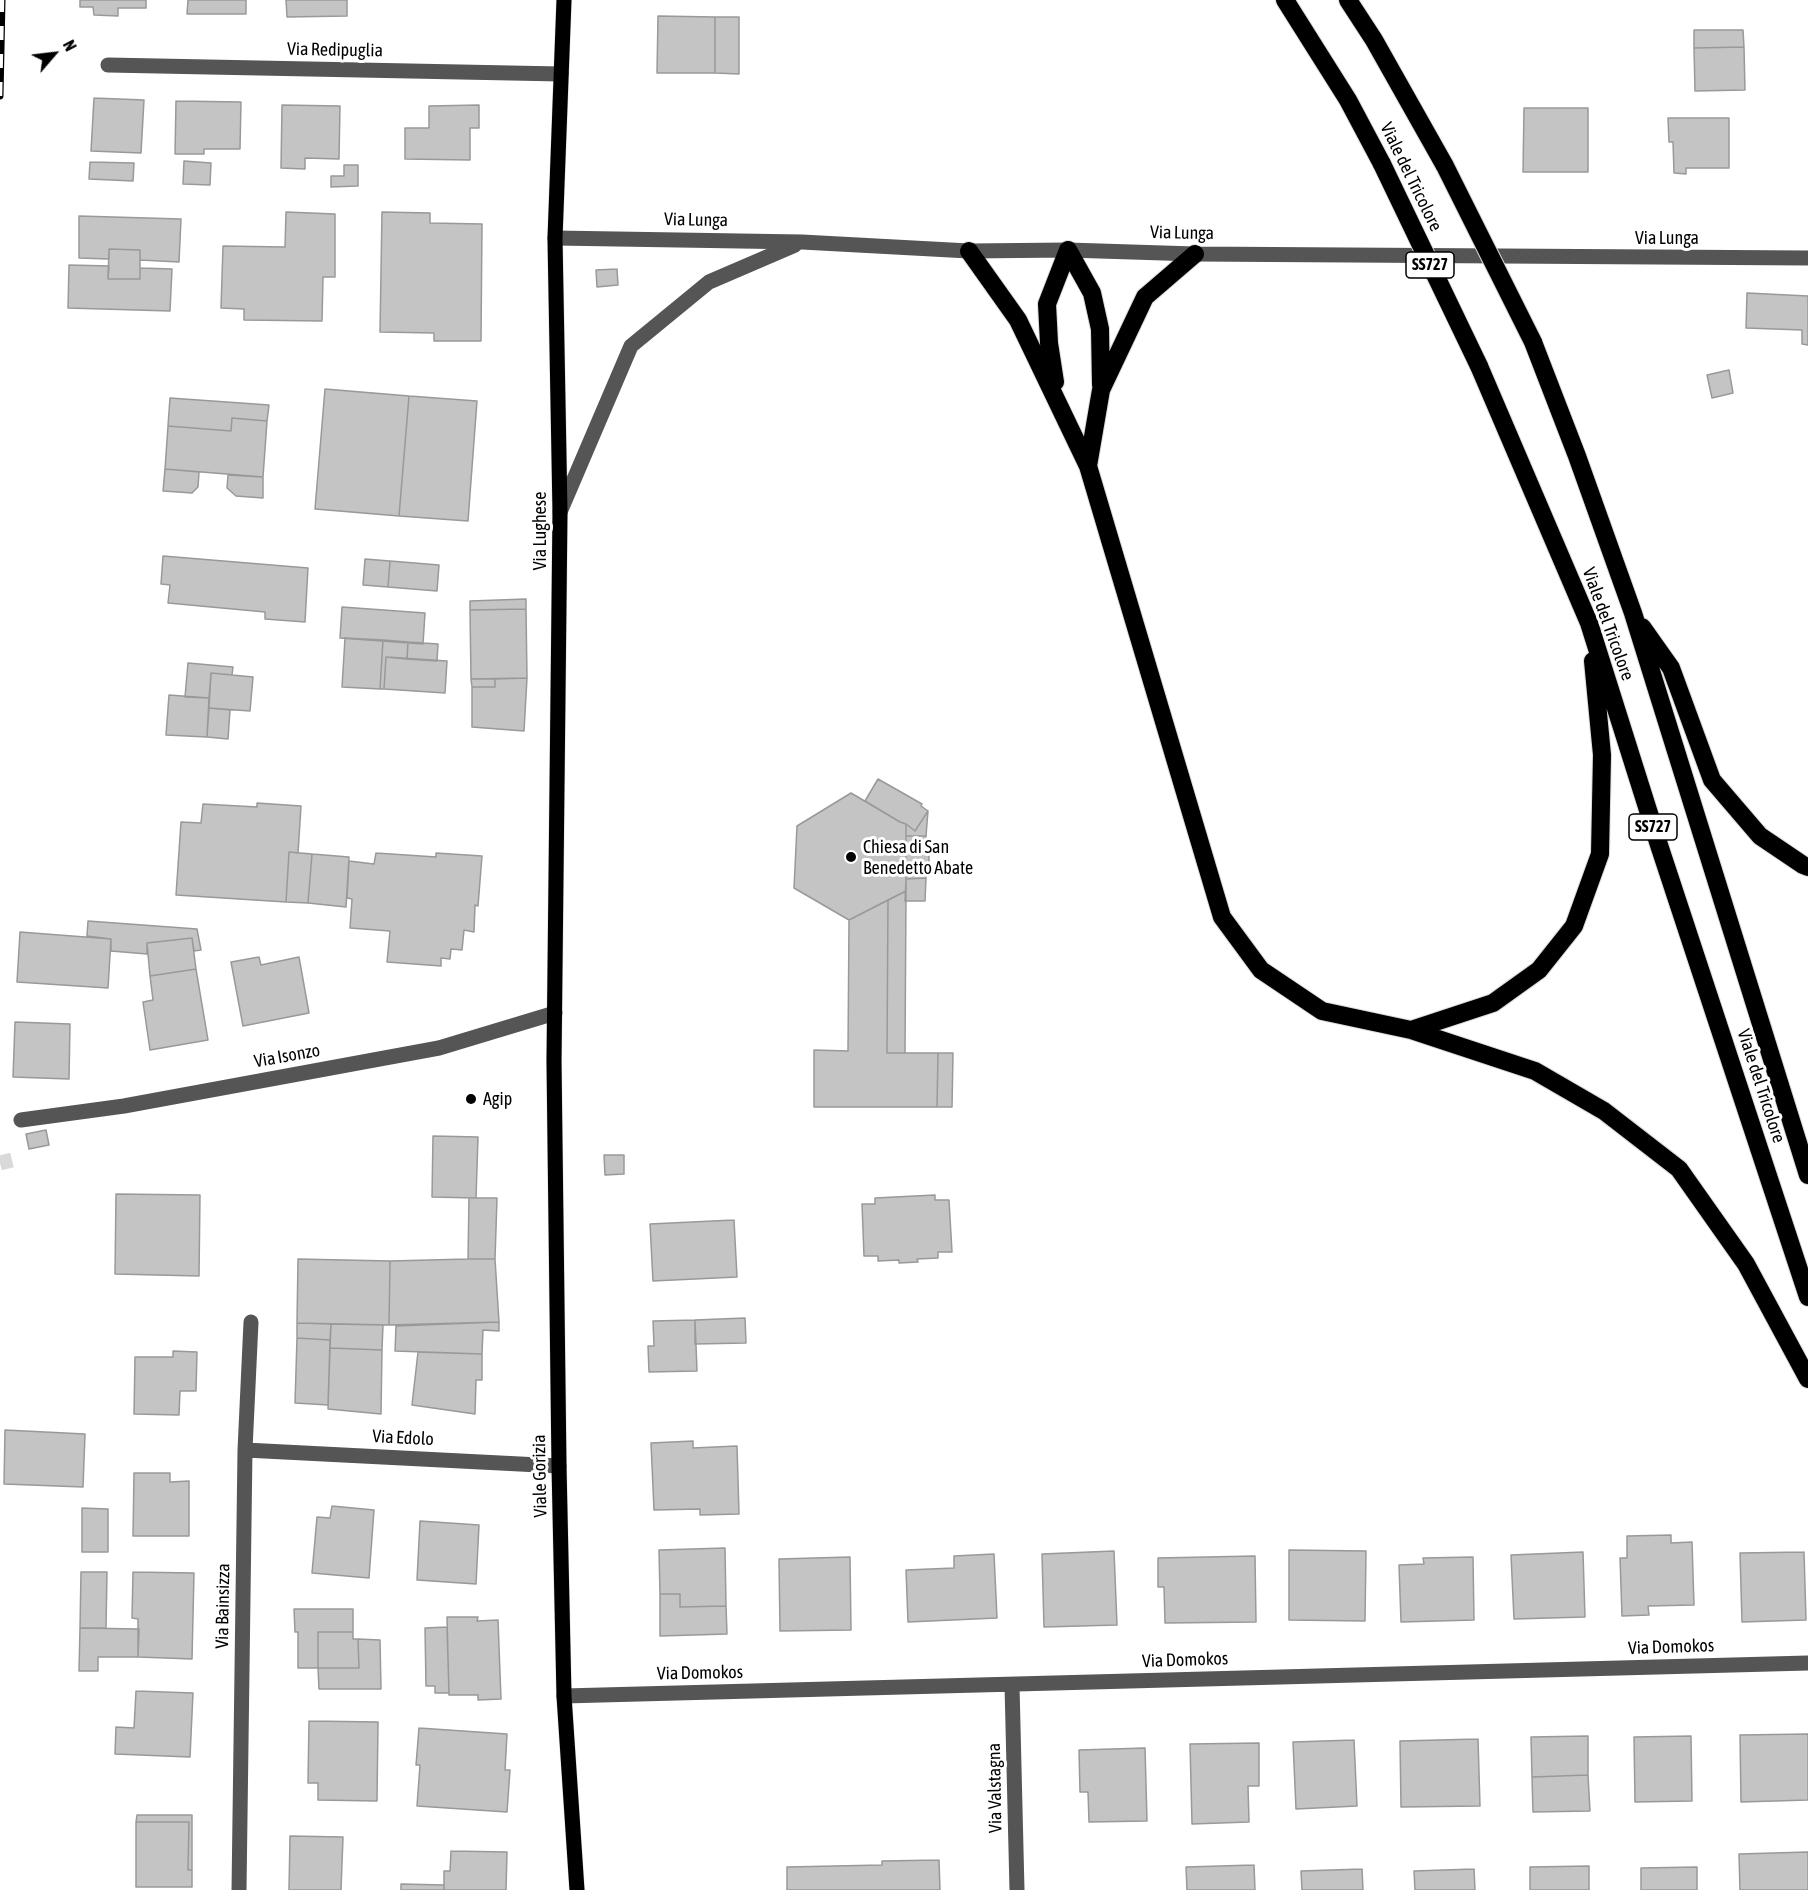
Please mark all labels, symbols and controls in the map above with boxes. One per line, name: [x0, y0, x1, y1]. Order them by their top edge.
north arrow: [24, 24, 84, 84]
text: N: [60, 37, 80, 54]
street label: Via Redipuglia: [287, 38, 383, 62]
street label: Viale del Tricolore: [1375, 119, 1447, 235]
street label: Via Lunga: [664, 209, 728, 231]
street label: Via Lunga: [1150, 222, 1214, 244]
street label: Via Lunga: [1635, 227, 1699, 249]
road number: SS727: [1406, 252, 1454, 278]
street label: Via Lughese: [529, 492, 551, 570]
street label: Viale del Tricolore: [1578, 565, 1638, 683]
road number: SS727: [1629, 814, 1677, 840]
place label: Chiesa di San Benedetto Abate: [863, 836, 973, 878]
marker: Chiesa di San Benedetto Abate: [844, 850, 858, 864]
street label: Viale del Tricolore: [1732, 1026, 1790, 1146]
street label: Via Isonzo: [252, 1040, 322, 1072]
place label: Agip: [483, 1088, 512, 1110]
marker: Agip: [464, 1092, 478, 1106]
street label: Via Edolo: [372, 1426, 434, 1450]
street label: Viale Gorizia: [528, 1434, 552, 1518]
street label: Via Bainsizza: [211, 1563, 235, 1649]
street label: Via Domokos: [1628, 1635, 1714, 1659]
street label: Via Domokos: [1142, 1648, 1228, 1672]
street label: Via Domokos: [657, 1661, 743, 1685]
street label: Via Valstagna: [983, 1743, 1007, 1833]

